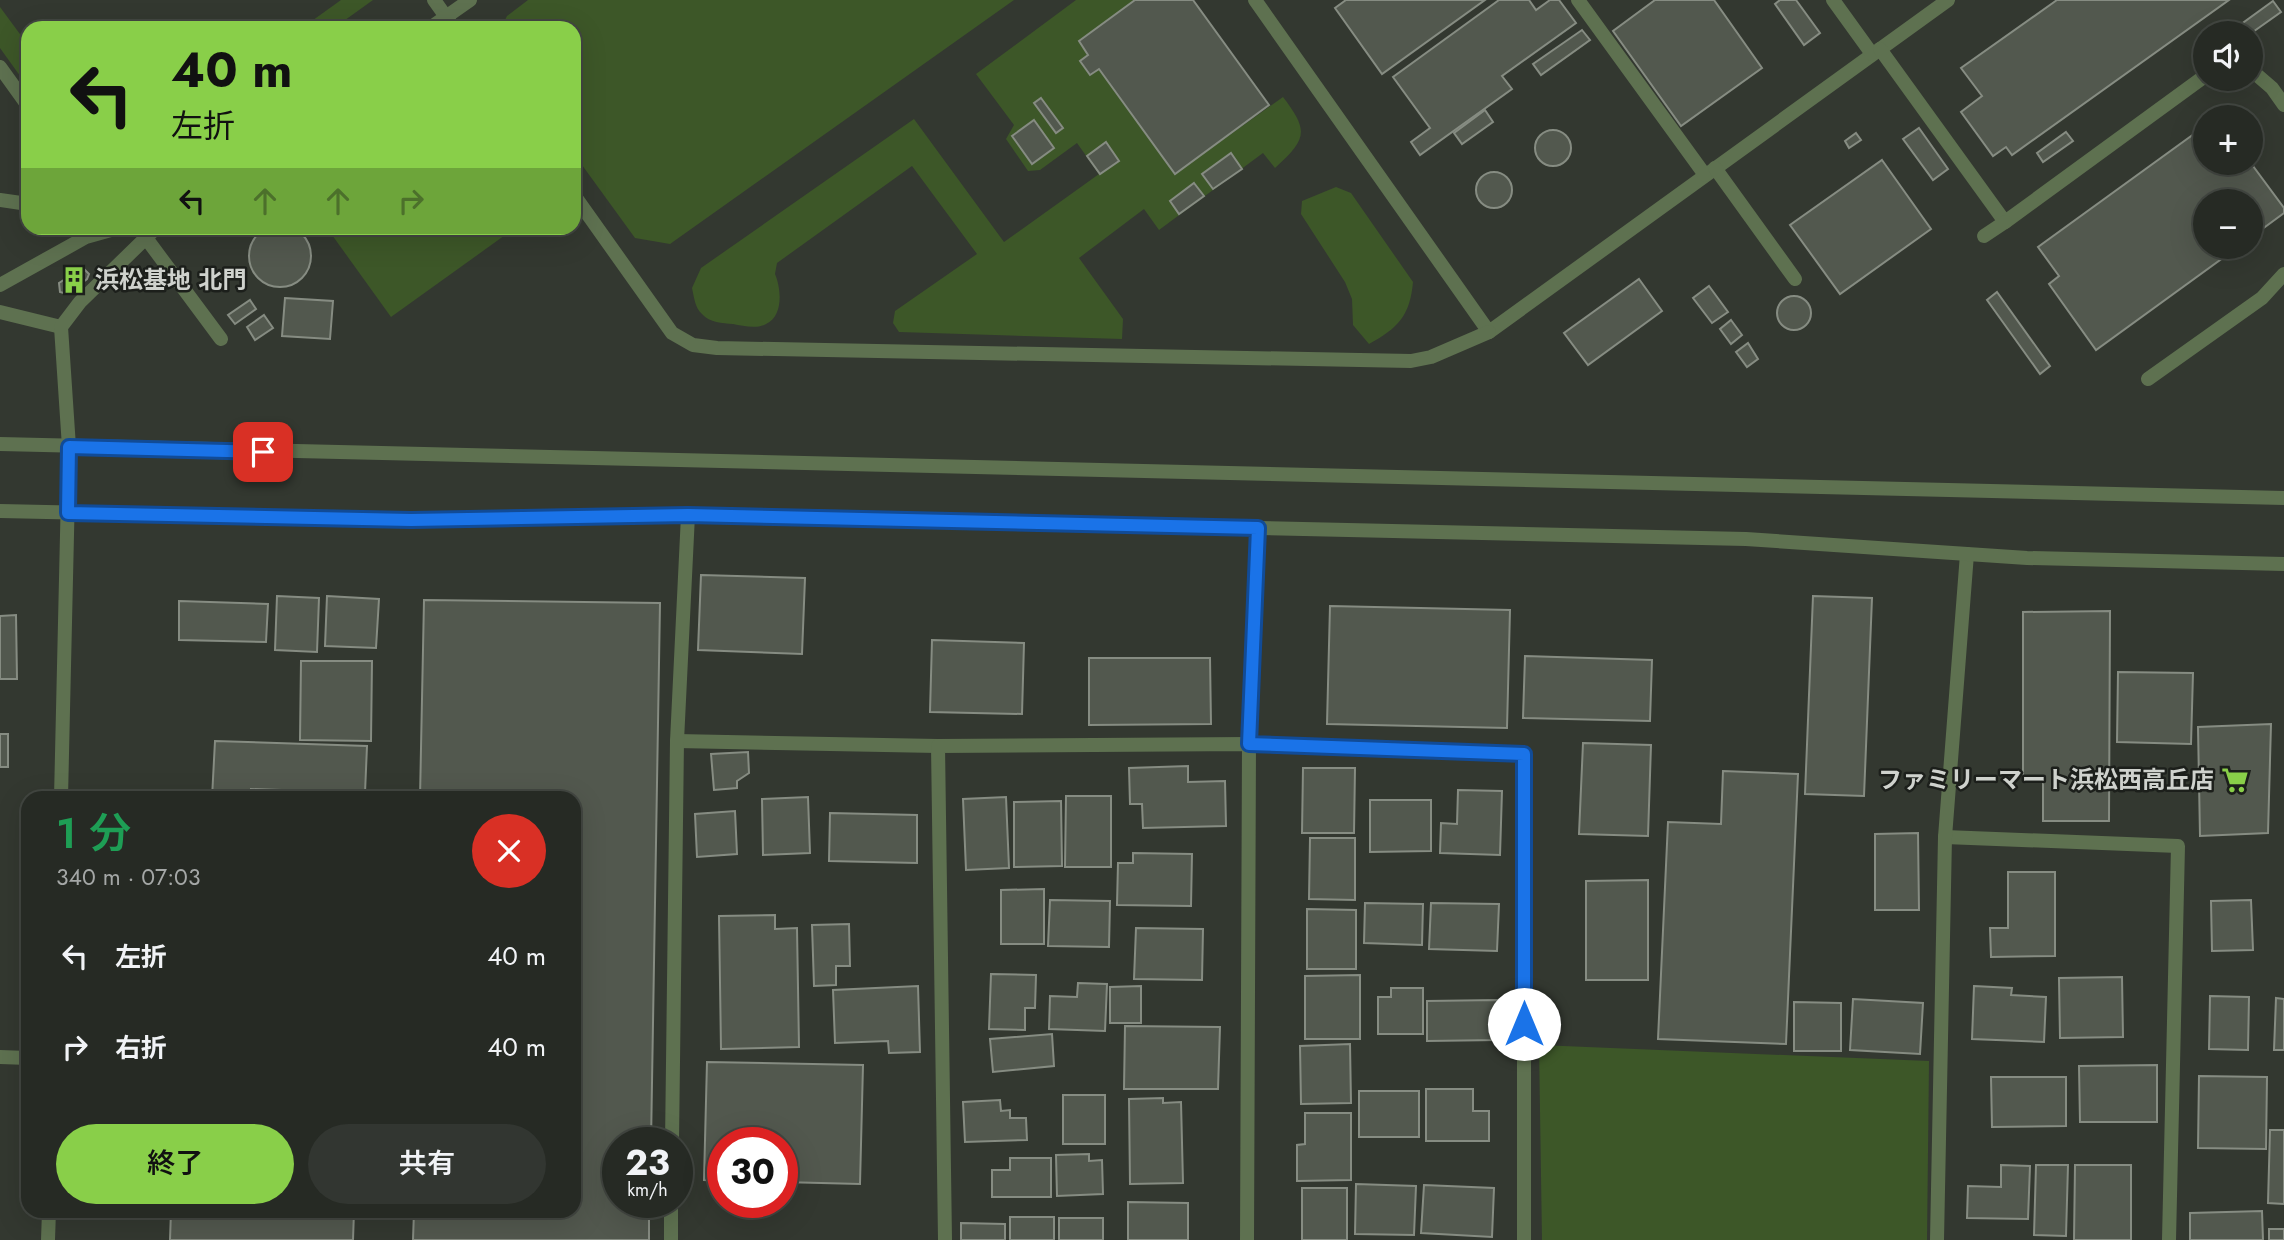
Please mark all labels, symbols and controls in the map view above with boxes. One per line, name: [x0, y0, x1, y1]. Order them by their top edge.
map controls: [2193, 21, 2263, 259]
button: sound: [2193, 21, 2263, 91]
text: 40 m: [171, 35, 293, 105]
icon: left: [56, 49, 147, 140]
text: 左折: [171, 103, 235, 149]
button: +: [2193, 105, 2263, 175]
icon: left: [173, 182, 211, 220]
icon: ahead: [246, 182, 284, 220]
icon: ahead: [319, 182, 357, 220]
icon: right: [392, 182, 430, 220]
button: −: [2193, 189, 2263, 259]
place label: 浜松基地 北門: [95, 262, 246, 297]
building icon: 浜松基地 北門: [59, 265, 89, 295]
pin: [233, 422, 293, 482]
icon: arrive: [244, 433, 282, 471]
place label: ファミリーマート浜松西高丘店: [1878, 762, 2214, 797]
supermarket icon: ファミリーマート浜松西高丘店: [2220, 765, 2250, 795]
text: 1 分: [56, 803, 131, 864]
button: close: [472, 814, 546, 888]
text: 340 m · 07:03: [56, 860, 200, 894]
icon: left: [56, 937, 94, 975]
text: 40 m: [487, 937, 546, 975]
text: 左折: [115, 938, 167, 976]
position arrow: [1487, 987, 1561, 1061]
icon: right: [56, 1028, 94, 1066]
text: 40 m: [487, 1028, 546, 1066]
text: 右折: [115, 1029, 167, 1067]
button: 終了: [56, 1124, 294, 1204]
button: 共有: [308, 1124, 546, 1204]
speed limit sign: 30: [707, 1127, 798, 1218]
text: 23: [625, 1138, 670, 1188]
text: km/h: [627, 1177, 668, 1203]

